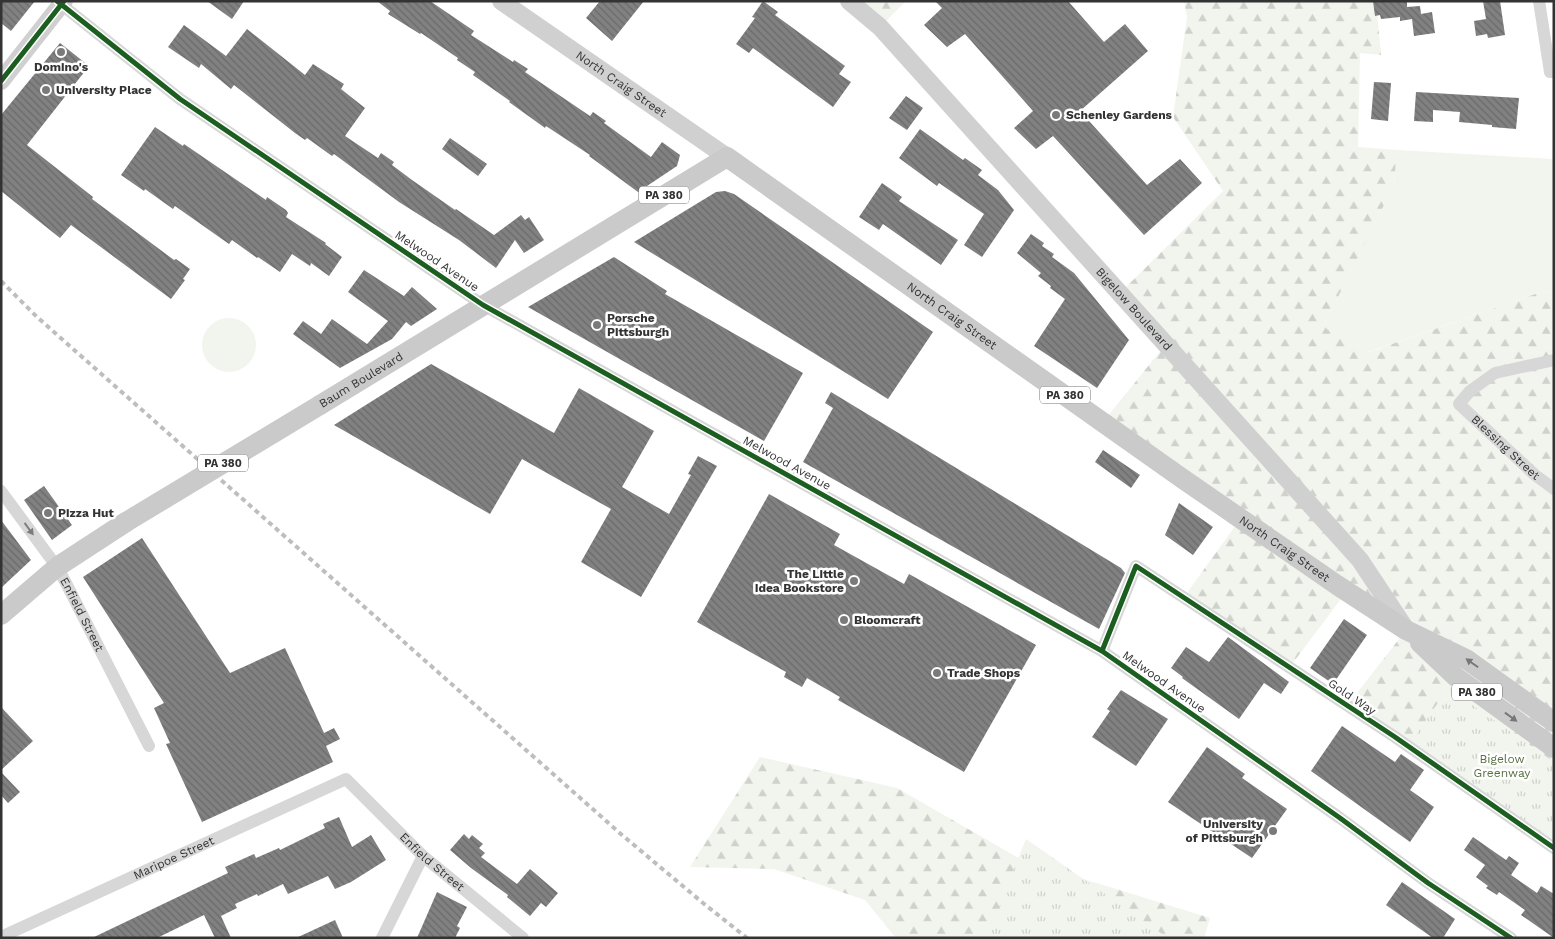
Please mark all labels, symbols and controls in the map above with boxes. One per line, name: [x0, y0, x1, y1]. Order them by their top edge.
marker: Domino's: [55, 46, 67, 58]
street label: North Craig Street: [573, 48, 669, 120]
place label: Domino's: [34, 60, 89, 74]
place label: University Place: [56, 83, 152, 97]
marker: University Place: [40, 84, 52, 96]
place label: Schenley Gardens: [1066, 108, 1173, 122]
marker: Schenley Gardens: [1050, 109, 1062, 121]
road number: PA 380: [639, 186, 689, 204]
street label: Melwood Avenue: [392, 228, 482, 294]
street label: Bigelow Boulevard: [1093, 265, 1175, 353]
street label: North Craig Street: [904, 279, 1000, 352]
place label: Porsche Pittsburgh: [607, 311, 669, 339]
marker: Porsche Pittsburgh: [591, 319, 603, 331]
street label: Baum Boulevard: [317, 349, 405, 411]
road number: PA 380: [1040, 386, 1090, 404]
street label: Blessing Street: [1468, 412, 1542, 483]
street label: Melwood Avenue: [741, 433, 833, 493]
road number: PA 380: [198, 454, 248, 472]
place label: Pizza Hut: [58, 506, 114, 520]
marker: Pizza Hut: [42, 507, 54, 519]
street label: North Craig Street: [1237, 513, 1332, 585]
one-way arrow: [24, 522, 34, 536]
place label: The Little Idea Bookstore: [755, 567, 844, 595]
street label: Enfield Street: [57, 575, 107, 654]
marker: The Little Idea Bookstore: [848, 575, 860, 587]
place label: Bloomcraft: [854, 613, 921, 627]
marker: Bloomcraft: [838, 614, 850, 626]
street label: Melwood Avenue: [1120, 648, 1208, 716]
one-way arrow: [1465, 658, 1478, 668]
place label: Trade Shops: [947, 666, 1021, 680]
marker: Trade Shops: [931, 667, 943, 679]
street label: Gold Way: [1325, 676, 1379, 719]
road number: PA 380: [1452, 684, 1502, 700]
one-way arrow: [1504, 711, 1517, 722]
park label: Bigelow Greenway: [1473, 752, 1531, 780]
place label: University of Pittsburgh: [1186, 817, 1263, 845]
marker: University of Pittsburgh: [1267, 825, 1279, 837]
street label: Enfield Street: [397, 830, 467, 894]
street label: Maripoe Street: [131, 833, 216, 882]

